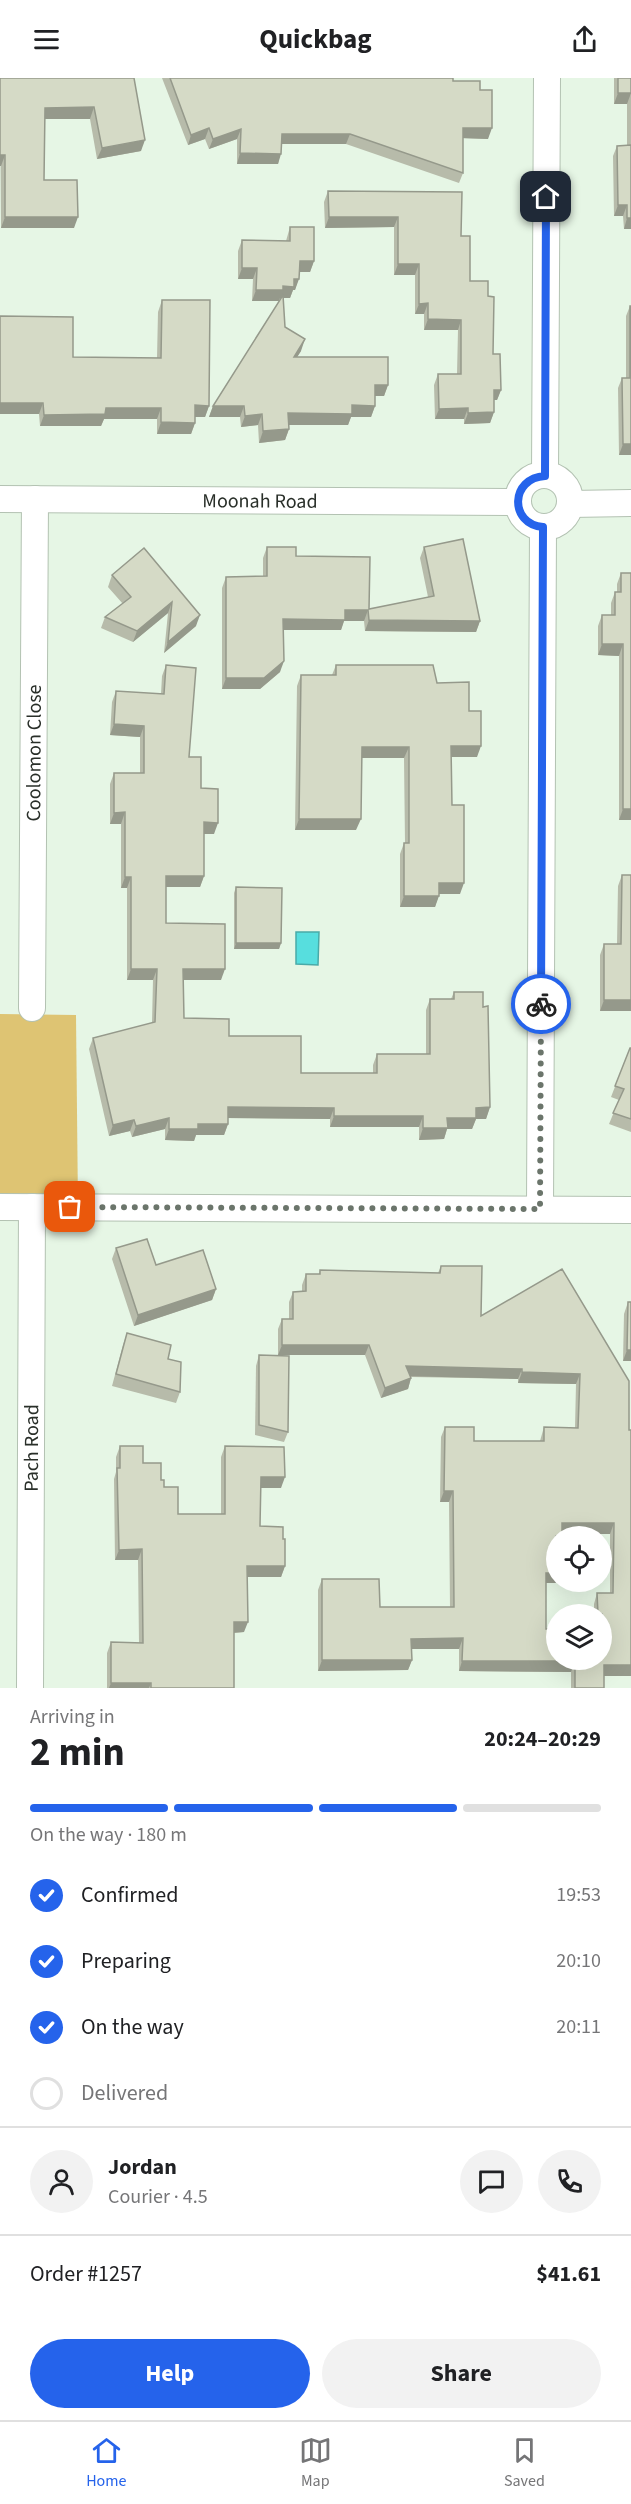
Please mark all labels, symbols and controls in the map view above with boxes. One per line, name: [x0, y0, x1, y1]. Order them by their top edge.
text: Quickbag: [259, 20, 372, 59]
icon: menu: [30, 23, 63, 56]
icon: share: [568, 23, 601, 56]
pin: [520, 171, 571, 222]
icon: home: [529, 180, 562, 213]
street label: Moonah Road: [202, 487, 318, 516]
street label: Coolomon Close: [20, 684, 49, 822]
courier: [511, 974, 571, 1034]
icon: bike: [525, 988, 558, 1021]
pin: [44, 1181, 95, 1232]
icon: bag: [53, 1190, 86, 1223]
street label: Pach Road: [18, 1404, 46, 1492]
map controls: [546, 1526, 612, 1670]
button: locate: [546, 1526, 612, 1592]
button: layers: [546, 1604, 612, 1670]
text: Arriving in: [30, 1703, 115, 1731]
text: 20:24–20:29: [484, 1723, 601, 1755]
text: 2 min: [30, 1725, 125, 1781]
text: On the way · 180 m: [30, 1821, 187, 1849]
icon: check: [30, 1879, 63, 1912]
text: Confirmed: [81, 1879, 178, 1911]
text: 19:53: [556, 1881, 601, 1909]
icon: check: [30, 1945, 63, 1978]
text: Preparing: [81, 1945, 171, 1977]
text: 20:10: [556, 1947, 601, 1975]
icon: check: [30, 2011, 63, 2044]
text: On the way: [81, 2011, 184, 2043]
text: 20:11: [556, 2013, 601, 2041]
text: Delivered: [81, 2077, 168, 2109]
button: person: [30, 2150, 93, 2213]
button: chat: [460, 2150, 523, 2213]
button: phone: [538, 2150, 601, 2213]
text: Jordan: [108, 2151, 177, 2183]
text: Courier · 4.5: [108, 2183, 208, 2211]
text: Order #1257: [30, 2258, 142, 2290]
text: $41.61: [536, 2258, 601, 2290]
button: Help: [30, 2339, 310, 2408]
button: Share: [322, 2339, 601, 2408]
tab: Home: [86, 2434, 126, 2492]
tab: Map: [299, 2434, 332, 2492]
tab: Saved: [504, 2434, 545, 2492]

